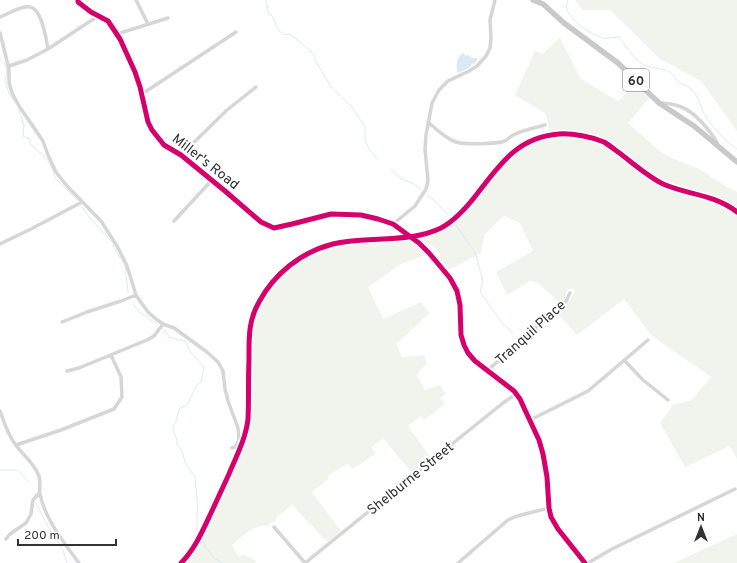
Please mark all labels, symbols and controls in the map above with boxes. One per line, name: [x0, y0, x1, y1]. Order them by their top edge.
road number: 60: [623, 69, 649, 91]
street label: Miller's Road: [168, 131, 242, 194]
street label: Tranquil Place: [492, 297, 570, 369]
street label: Shelburne Street: [364, 439, 458, 519]
north arrow: [681, 507, 721, 547]
text: N: [697, 511, 705, 525]
scale bar: [18, 521, 116, 547]
text: 200 m: [24, 528, 60, 544]

